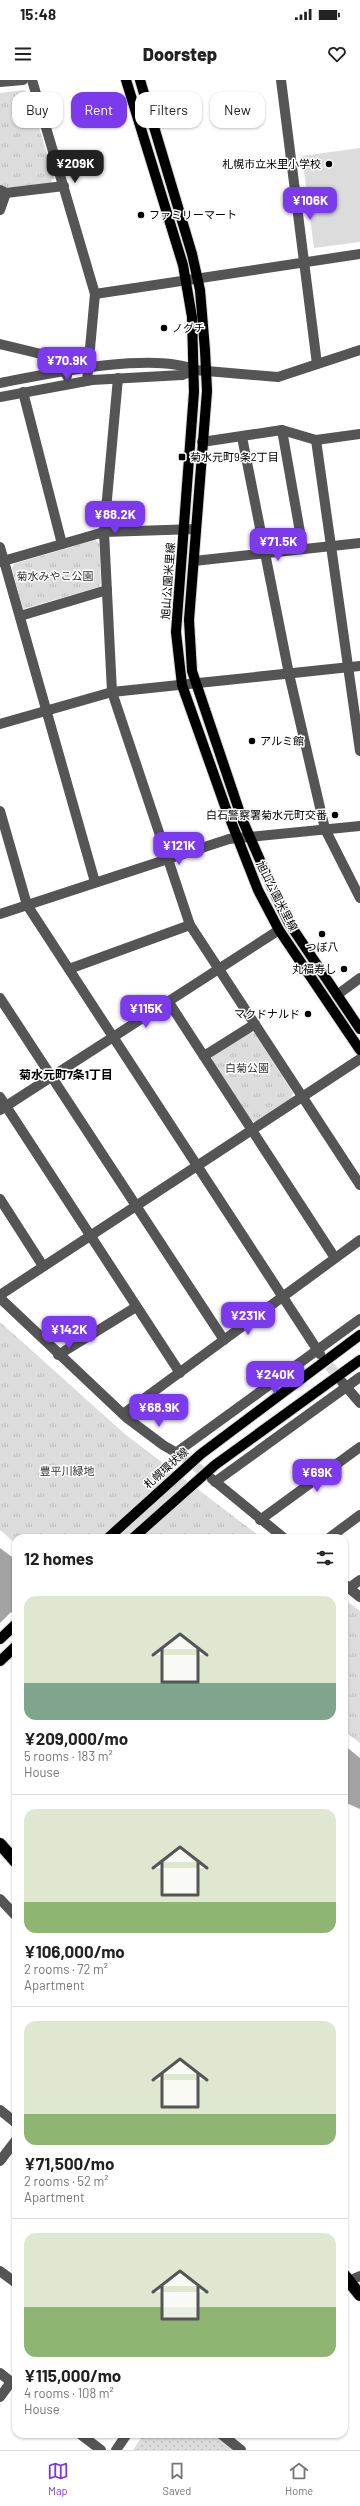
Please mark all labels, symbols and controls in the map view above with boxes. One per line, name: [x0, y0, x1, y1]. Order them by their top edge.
text: 15:48: [20, 5, 56, 23]
icon: menu: [12, 43, 34, 65]
text: Doorstep: [143, 43, 217, 65]
icon: heart: [326, 43, 348, 65]
chip: Buy: [12, 92, 63, 128]
chip: Rent: [71, 92, 127, 128]
chip: Filters: [135, 92, 202, 128]
chip: New: [210, 92, 265, 128]
pin: ¥209K: [47, 150, 103, 184]
text: ¥209K: [56, 155, 94, 171]
place label: 札幌市立米里小学校: [222, 157, 321, 170]
marker: 札幌市立米里小学校: [324, 159, 334, 169]
pin: ¥106K: [282, 187, 338, 221]
text: ¥106K: [292, 192, 328, 208]
place label: ファミリーマート: [149, 208, 237, 221]
marker: ファミリーマート: [136, 210, 146, 220]
place label: ノグチ: [172, 321, 205, 334]
marker: ノグチ: [159, 323, 169, 333]
pin: ¥70.9K: [34, 347, 100, 381]
text: ¥70.9K: [46, 352, 88, 368]
place label: 菊水元町9条2丁目: [190, 450, 279, 463]
marker: 菊水元町9条2丁目: [177, 452, 187, 462]
pin: ¥88.2K: [82, 501, 148, 535]
text: ¥88.2K: [94, 506, 136, 522]
pin: ¥71.5K: [245, 528, 311, 562]
text: ¥71.5K: [259, 533, 297, 549]
street label: 旭山公園米里線: [158, 542, 177, 620]
park label: 菊水みやこ公園: [17, 569, 94, 582]
place label: アルミ館: [260, 734, 304, 747]
marker: アルミ館: [247, 736, 257, 746]
place label: 白石警察署菊水元町交番: [206, 808, 327, 821]
marker: 白石警察署菊水元町交番: [330, 810, 340, 820]
pin: ¥121K: [151, 832, 207, 866]
text: ¥121K: [162, 837, 196, 853]
street label: 旭山公園米里線: [254, 859, 301, 933]
marker: つぼ八: [317, 929, 327, 939]
place label: つぼ八: [306, 940, 339, 953]
place label: 丸福寿し: [292, 962, 336, 975]
marker: 丸福寿し: [339, 964, 349, 974]
pin: ¥115K: [118, 995, 174, 1029]
text: ¥115K: [129, 1000, 163, 1016]
place label: マクドナルド: [234, 1007, 300, 1020]
marker: マクドナルド: [303, 1009, 313, 1019]
park label: 白菊公園: [225, 1061, 269, 1074]
district label: 菊水元町7条1丁目: [19, 1067, 113, 1081]
pin: ¥231K: [220, 1302, 276, 1336]
text: ¥231K: [230, 1307, 266, 1323]
pin: ¥142K: [41, 1316, 97, 1350]
text: ¥142K: [51, 1321, 87, 1337]
pin: ¥240K: [247, 1361, 303, 1395]
text: ¥240K: [255, 1366, 295, 1382]
pin: ¥68.9K: [126, 1394, 192, 1428]
text: ¥68.9K: [138, 1399, 180, 1415]
street label: 札幌環状線: [141, 1444, 190, 1491]
pin: ¥69K: [293, 1459, 341, 1493]
park label: 豊平川緑地: [40, 1464, 95, 1477]
text: ¥69K: [302, 1464, 332, 1480]
icon: filters: [314, 1547, 336, 1569]
text: 12 homes: [24, 1548, 94, 1568]
icon: home: [144, 1622, 216, 1694]
text: ¥209,000/mo: [24, 1728, 128, 1748]
text: 5 rooms · 183 m²: [24, 1748, 113, 1764]
text: House: [24, 1764, 60, 1780]
icon: home: [144, 1835, 216, 1907]
text: ¥106,000/mo: [24, 1941, 125, 1961]
text: 2 rooms · 72 m²: [24, 1961, 108, 1977]
text: Apartment: [24, 1977, 85, 1993]
icon: home: [144, 2047, 216, 2119]
text: ¥71,500/mo: [24, 2153, 114, 2173]
text: 2 rooms · 52 m²: [24, 2173, 109, 2189]
text: Apartment: [24, 2189, 85, 2205]
icon: home: [144, 2259, 216, 2331]
text: ¥115,000/mo: [24, 2365, 121, 2385]
text: 4 rooms · 108 m²: [24, 2385, 114, 2401]
text: House: [24, 2401, 60, 2417]
tab: Map: [47, 2460, 69, 2497]
tab: Saved: [163, 2460, 191, 2497]
tab: Home: [285, 2460, 313, 2497]

